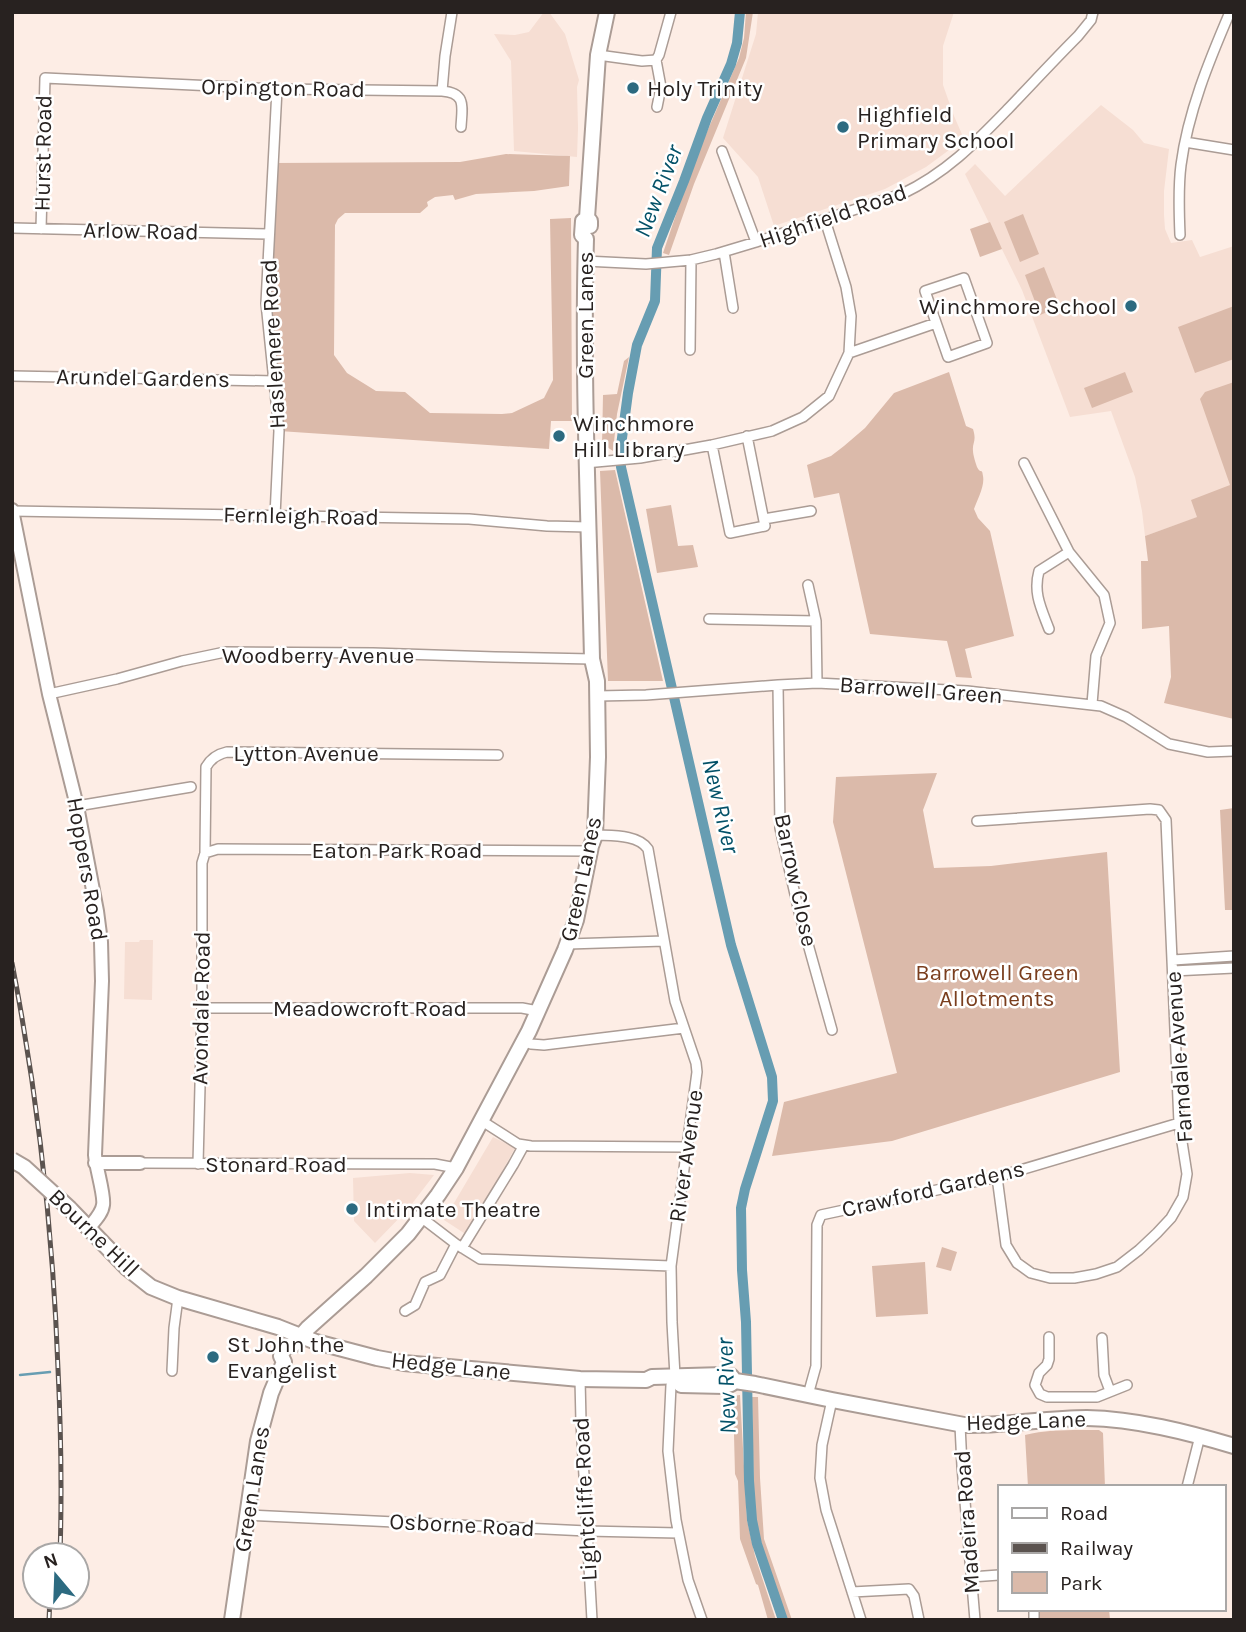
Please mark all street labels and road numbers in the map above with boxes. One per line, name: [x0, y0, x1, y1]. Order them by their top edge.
street label: Orpington Road: [201, 73, 365, 103]
street label: Hurst Road: [28, 94, 58, 212]
street label: Highfield Road: [756, 178, 910, 254]
street label: Arlow Road: [83, 216, 199, 246]
street label: Green Lanes: [572, 251, 599, 379]
street label: Haslemere Road: [255, 258, 291, 430]
street label: Arundel Gardens: [56, 363, 230, 393]
street label: Fernleigh Road: [223, 501, 379, 531]
street label: Woodberry Avenue: [222, 642, 414, 669]
street label: Barrowell Green: [838, 671, 1004, 709]
street label: Lytton Avenue: [233, 740, 379, 767]
street label: Hoppers Road: [61, 795, 113, 943]
street label: Barrow Close: [769, 811, 823, 949]
street label: Green Lanes: [555, 814, 607, 944]
street label: Eaton Park Road: [311, 837, 483, 864]
street label: Avondale Road: [186, 931, 216, 1085]
street label: Farndale Avenue: [1160, 970, 1198, 1144]
street label: Meadowcroft Road: [273, 995, 467, 1022]
street label: River Avenue: [663, 1088, 709, 1224]
street label: Stonard Road: [205, 1151, 347, 1178]
street label: Crawford Gardens: [839, 1155, 1027, 1223]
street label: Bourne Hill: [43, 1183, 145, 1283]
street label: Hedge Lane: [390, 1346, 512, 1386]
street label: Hedge Lane: [965, 1405, 1087, 1437]
street label: Lightcliffe Road: [567, 1416, 603, 1582]
street label: Green Lanes: [229, 1424, 275, 1554]
street label: Madeira Road: [949, 1449, 985, 1595]
street label: Osborne Road: [389, 1508, 535, 1542]

